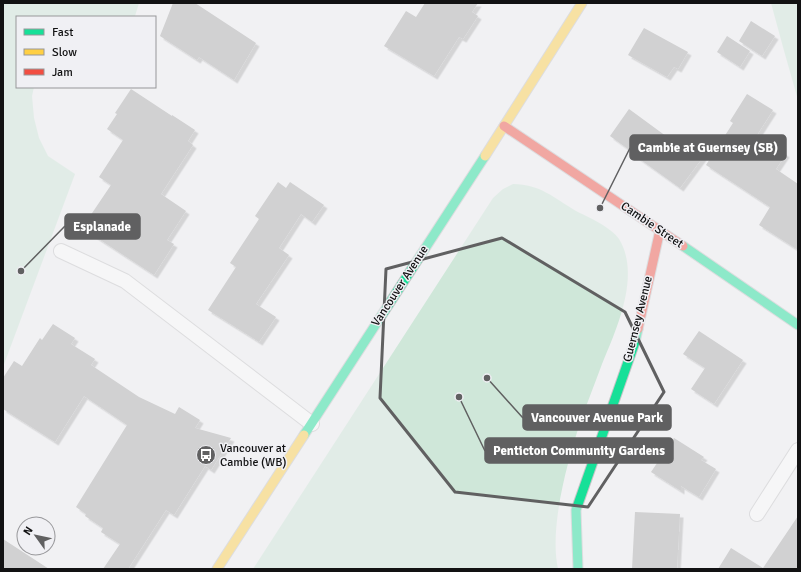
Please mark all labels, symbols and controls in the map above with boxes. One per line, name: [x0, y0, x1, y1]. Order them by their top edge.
legend: [16, 16, 156, 88]
text: Fast: [52, 25, 73, 40]
text: Slow: [52, 45, 77, 60]
text: Jam: [52, 65, 73, 80]
callout: Cambie at Guernsey (SB): [630, 135, 786, 160]
text: Cambie at Guernsey (SB): [638, 140, 778, 156]
street label: Cambie Street: [618, 199, 686, 251]
callout: Esplanade: [65, 214, 140, 239]
text: Esplanade: [73, 219, 132, 235]
street label: Vancouver Avenue: [368, 243, 432, 329]
street label: Guernsey Avenue: [620, 274, 656, 364]
callout: Vancouver Avenue Park: [523, 405, 671, 430]
text: Vancouver Avenue Park: [531, 410, 663, 426]
callout: Penticton Community Gardens: [485, 438, 673, 463]
place label: Vancouver at Cambie (WB): [220, 441, 286, 470]
text: Penticton Community Gardens: [493, 443, 665, 459]
bus stop icon: Vancouver at Cambie (WB): [195, 444, 217, 466]
north arrow: [16, 516, 56, 556]
text: N: [20, 524, 36, 538]

